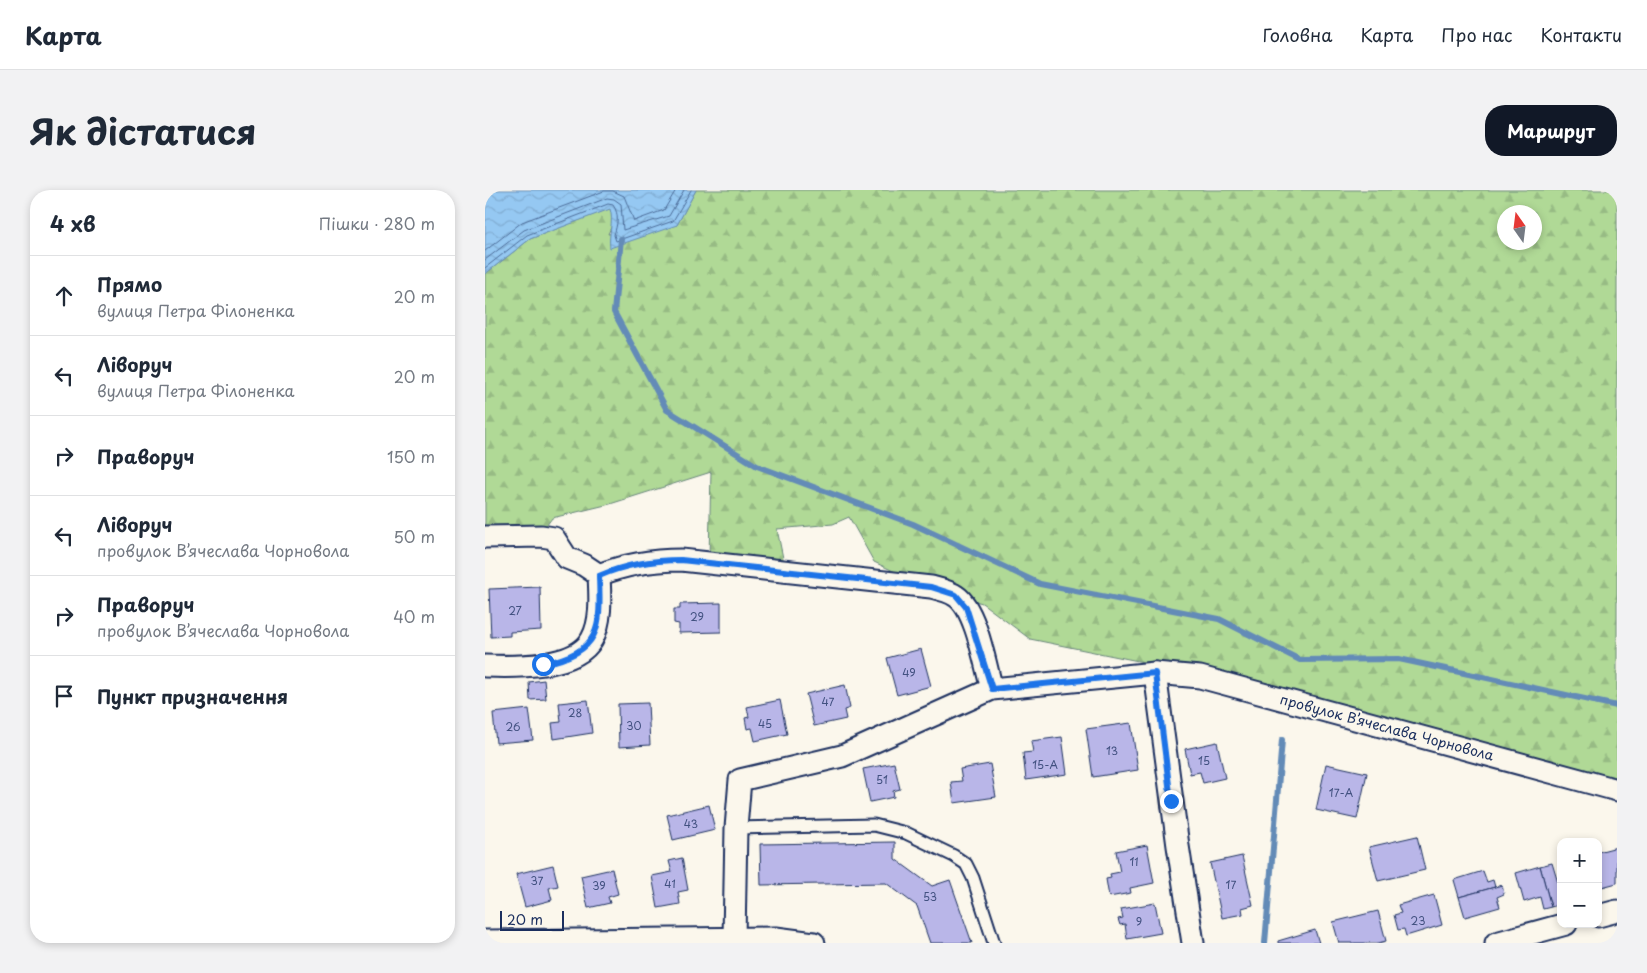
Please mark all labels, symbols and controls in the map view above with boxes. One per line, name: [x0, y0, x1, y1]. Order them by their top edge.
text: Карта: [25, 17, 102, 53]
text: Головна: [1262, 21, 1332, 48]
text: Карта: [1360, 21, 1413, 48]
text: Про нас: [1441, 21, 1513, 48]
text: Контакти: [1541, 21, 1622, 48]
text: Як дістатися: [30, 104, 256, 157]
button: Маршрут: [1485, 105, 1617, 156]
north arrow: [1497, 205, 1542, 250]
text: 4 хв: [50, 207, 96, 239]
text: Пішки · 280 m: [319, 211, 435, 235]
text: Прямо: [97, 270, 162, 298]
icon: ahead: [50, 282, 78, 310]
text: 20 m: [394, 284, 435, 308]
text: вулиця Петра Філоненка: [97, 298, 295, 322]
text: Ліворуч: [97, 350, 173, 378]
icon: left: [50, 362, 78, 390]
text: 20 m: [394, 364, 435, 388]
text: вулиця Петра Філоненка: [97, 378, 295, 402]
icon: right: [50, 442, 78, 470]
text: Праворуч: [97, 442, 194, 470]
text: 150 m: [387, 444, 435, 468]
text: Ліворуч: [97, 510, 173, 538]
icon: left: [50, 522, 78, 550]
text: 50 m: [394, 524, 435, 548]
text: провулок Вʼячеслава Чорновола: [97, 538, 349, 562]
text: Праворуч: [97, 590, 194, 618]
icon: right: [50, 602, 78, 630]
house number: 27: [508, 602, 522, 619]
text: 40 m: [393, 604, 435, 628]
house number: 29: [690, 608, 704, 625]
text: провулок Вʼячеслава Чорновола: [97, 618, 349, 642]
route start: [532, 653, 555, 676]
house number: 49: [902, 664, 916, 681]
icon: arrive: [50, 682, 78, 710]
text: Пункт призначення: [97, 682, 288, 710]
street label: провулок Вʼячеслава Чорновола: [1278, 688, 1497, 766]
house number: 47: [822, 693, 835, 710]
house number: 28: [568, 704, 582, 721]
house number: 45: [758, 715, 772, 732]
house number: 30: [626, 717, 642, 734]
house number: 26: [505, 718, 521, 735]
house number: 13: [1106, 742, 1118, 759]
house number: 15: [1198, 752, 1210, 769]
house number: 15-А: [1032, 756, 1058, 773]
house number: 51: [876, 771, 888, 788]
house number: 17-А: [1329, 784, 1354, 801]
route end: [1160, 790, 1183, 813]
house number: 43: [684, 815, 698, 832]
map controls: [1557, 838, 1602, 928]
button: +: [1557, 838, 1602, 883]
house number: 11: [1129, 853, 1139, 870]
house number: 37: [531, 872, 544, 889]
house number: 41: [664, 875, 676, 892]
house number: 17: [1226, 876, 1237, 893]
house number: 39: [592, 877, 606, 894]
button: −: [1557, 883, 1602, 928]
house number: 53: [923, 888, 937, 905]
scale bar: [500, 908, 564, 931]
text: 20 m: [507, 909, 543, 930]
house number: 23: [1411, 912, 1425, 929]
house number: 9: [1136, 913, 1142, 930]

